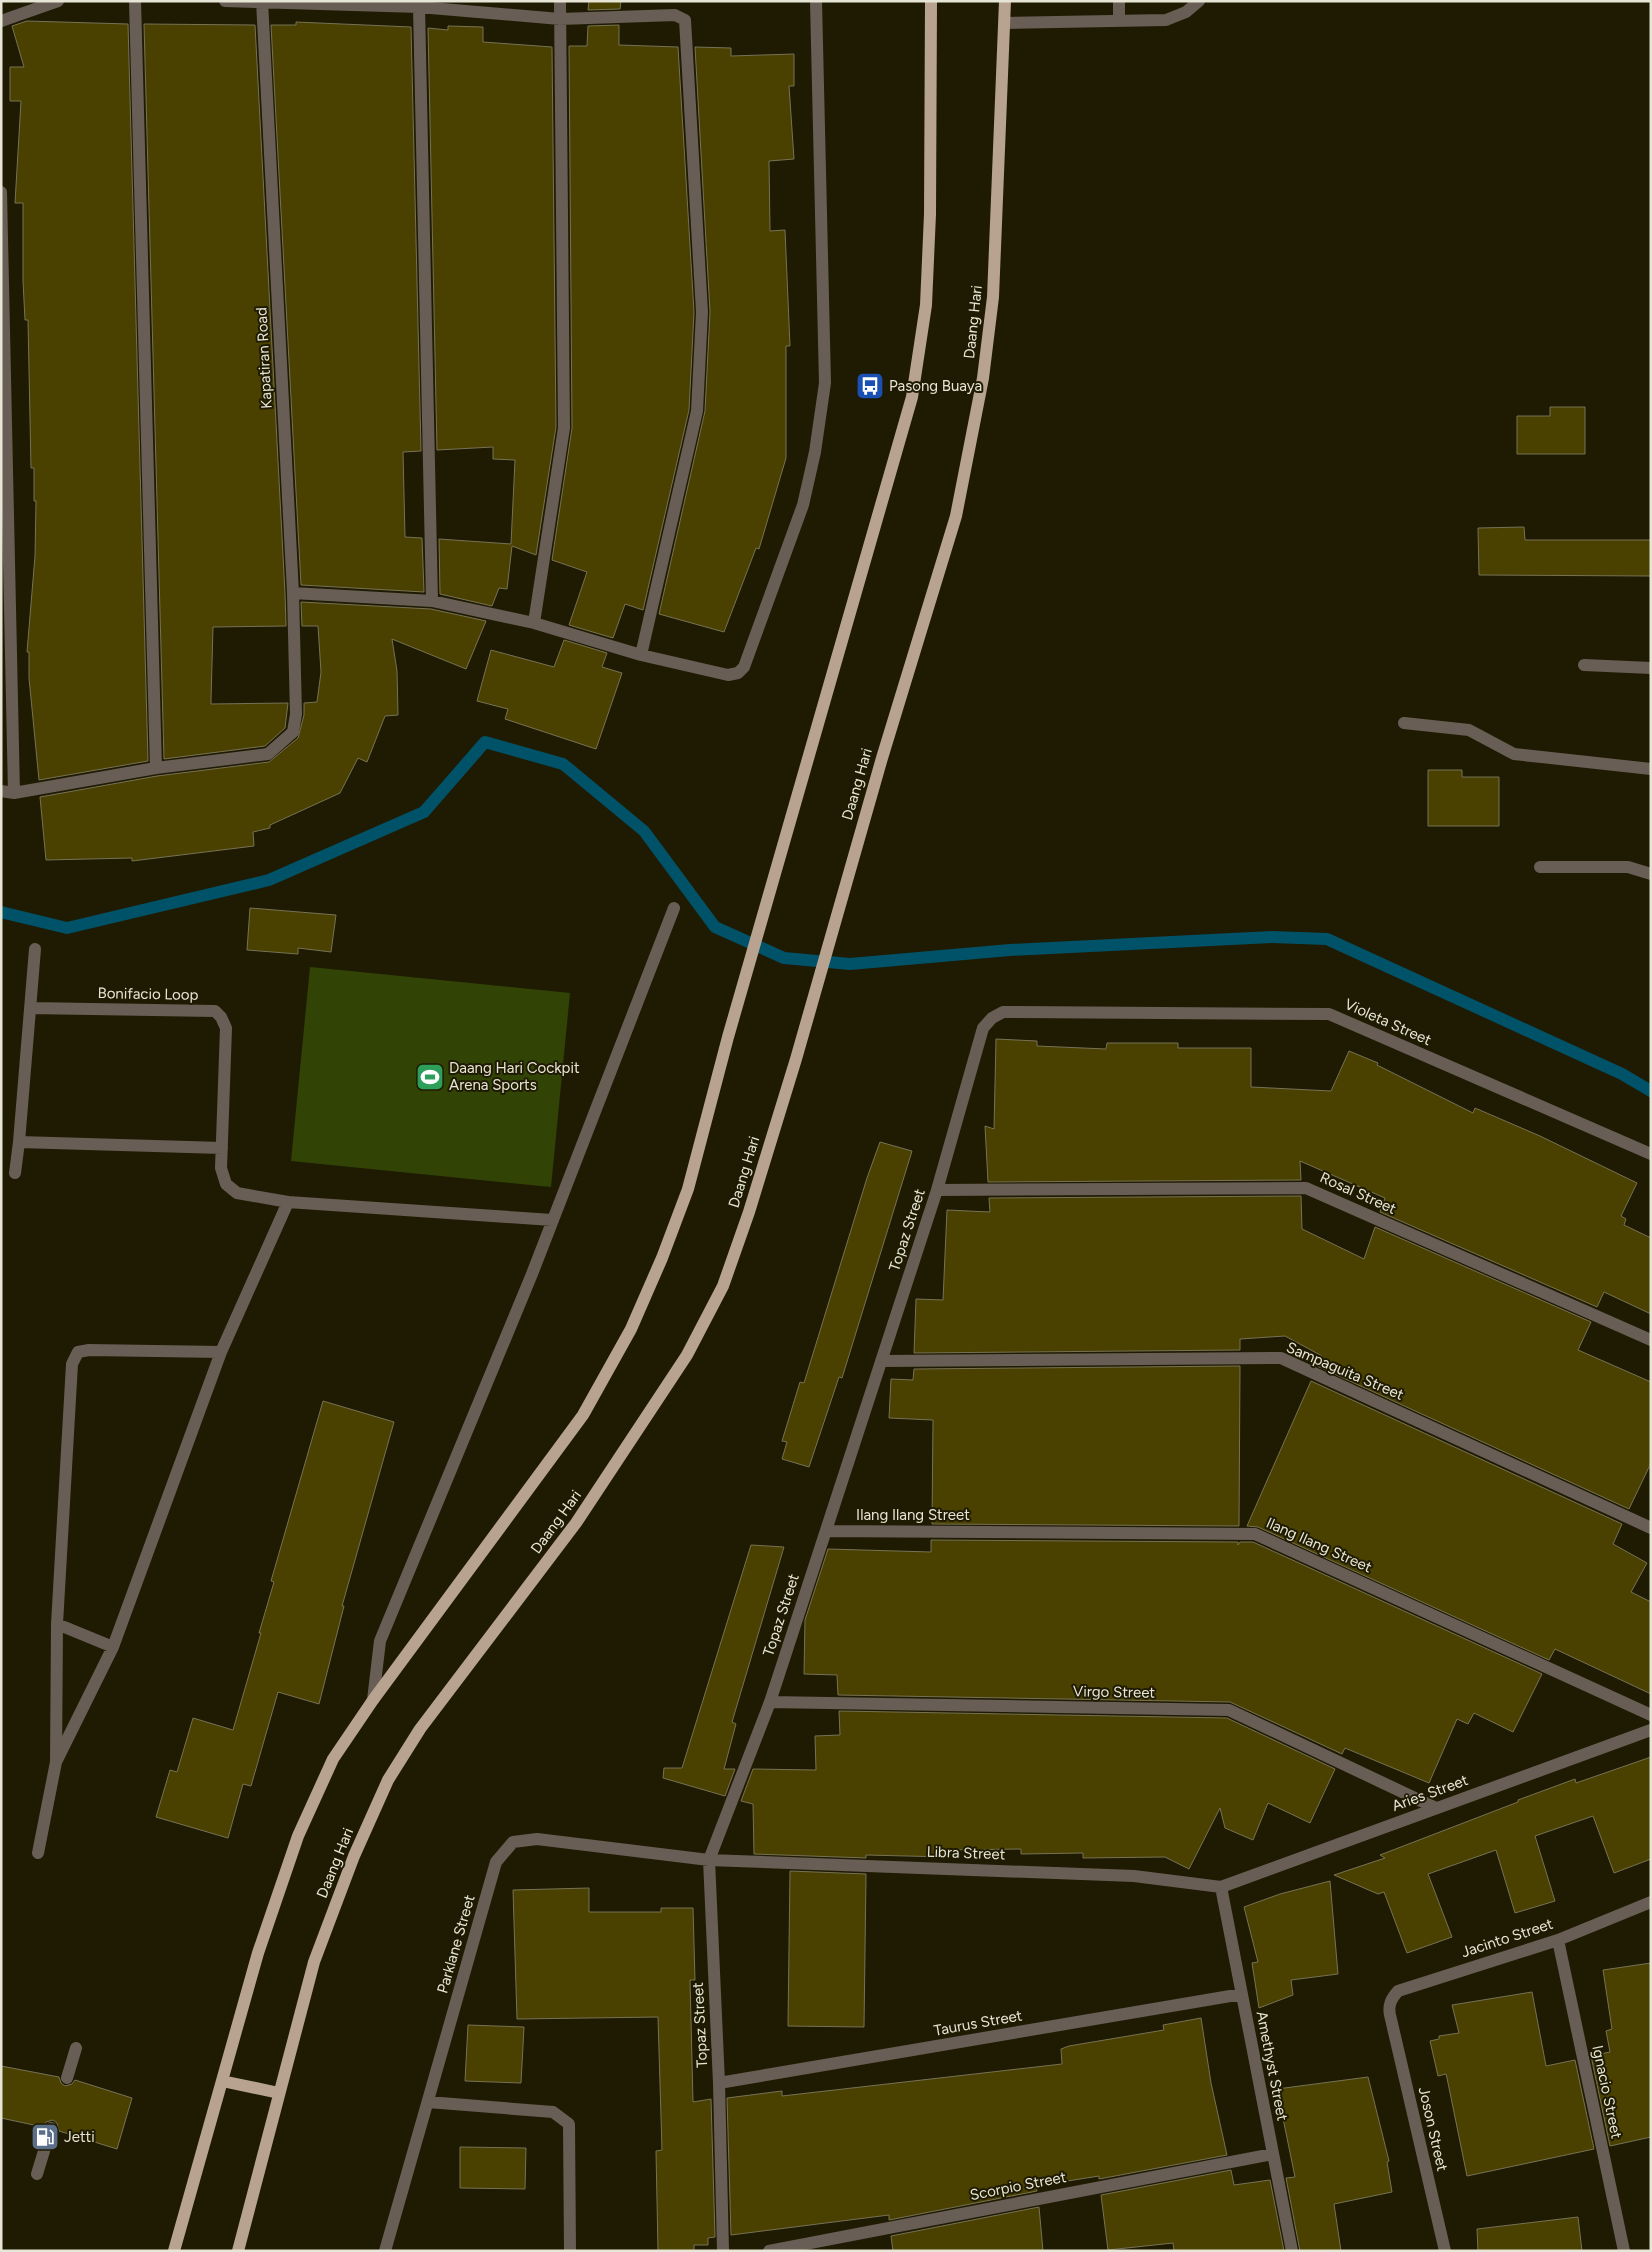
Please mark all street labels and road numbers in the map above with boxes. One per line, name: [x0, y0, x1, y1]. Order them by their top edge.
street label: Daang Hari: [960, 284, 986, 360]
street label: Kapatiran Road: [252, 307, 276, 409]
street label: Daang Hari: [838, 746, 876, 822]
street label: Bonifacio Loop: [97, 984, 199, 1004]
street label: Violeta Street: [1342, 995, 1434, 1049]
street label: Daang Hari: [725, 1134, 763, 1210]
street label: Rosal Street: [1317, 1168, 1399, 1218]
street label: Topaz Street: [885, 1186, 929, 1274]
street label: Sampaguita Street: [1284, 1338, 1407, 1404]
street label: Daang Hari: [527, 1487, 585, 1557]
street label: Ilang Ilang Street: [856, 1506, 970, 1524]
street label: Ilang Ilang Street: [1263, 1514, 1375, 1576]
street label: Topaz Street: [759, 1571, 803, 1659]
street label: Virgo Street: [1073, 1682, 1156, 1702]
street label: Aries Street: [1390, 1771, 1471, 1815]
street label: Daang Hari: [313, 1825, 357, 1901]
street label: Libra Street: [926, 1843, 1006, 1863]
street label: Parklane Street: [433, 1892, 479, 1995]
street label: Jacinto Street: [1459, 1915, 1555, 1961]
street label: Topaz Street: [689, 1981, 711, 2068]
street label: Taurus Street: [932, 2006, 1024, 2040]
street label: Amethyst Street: [1253, 2010, 1292, 2123]
street label: Ignacio Street: [1588, 2044, 1626, 2141]
street label: Joson Street: [1415, 2085, 1452, 2173]
street label: Scorpio Street: [968, 2168, 1068, 2204]

